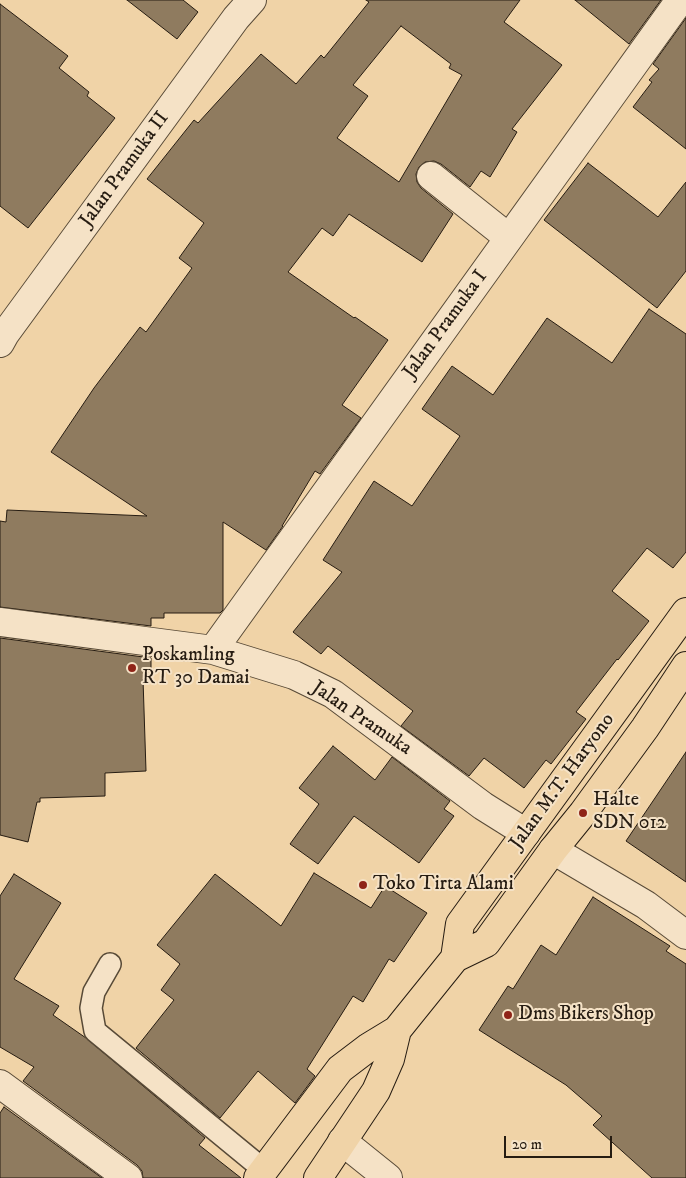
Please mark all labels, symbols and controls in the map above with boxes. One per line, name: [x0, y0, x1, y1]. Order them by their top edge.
street label: Jalan Pramuka II: [75, 108, 175, 232]
street label: Jalan Pramuka I: [399, 266, 493, 384]
place label: Poskamling RT 30 Damai: [142, 644, 249, 691]
marker: Poskamling RT 30 Damai: [126, 662, 138, 674]
street label: Jalan Pramuka: [306, 677, 416, 761]
street label: Jalan M.T. Haryono: [505, 709, 621, 855]
place label: Halte SDN 012: [593, 789, 667, 836]
marker: Halte SDN 012: [577, 807, 589, 819]
place label: Toko Tirta Alami: [373, 873, 514, 897]
marker: Toko Tirta Alami: [357, 879, 369, 891]
place label: Dms Bikers Shop: [518, 1003, 654, 1027]
marker: Dms Bikers Shop: [502, 1009, 514, 1021]
scale bar: [506, 1126, 614, 1158]
text: 20 m: [512, 1135, 542, 1154]

